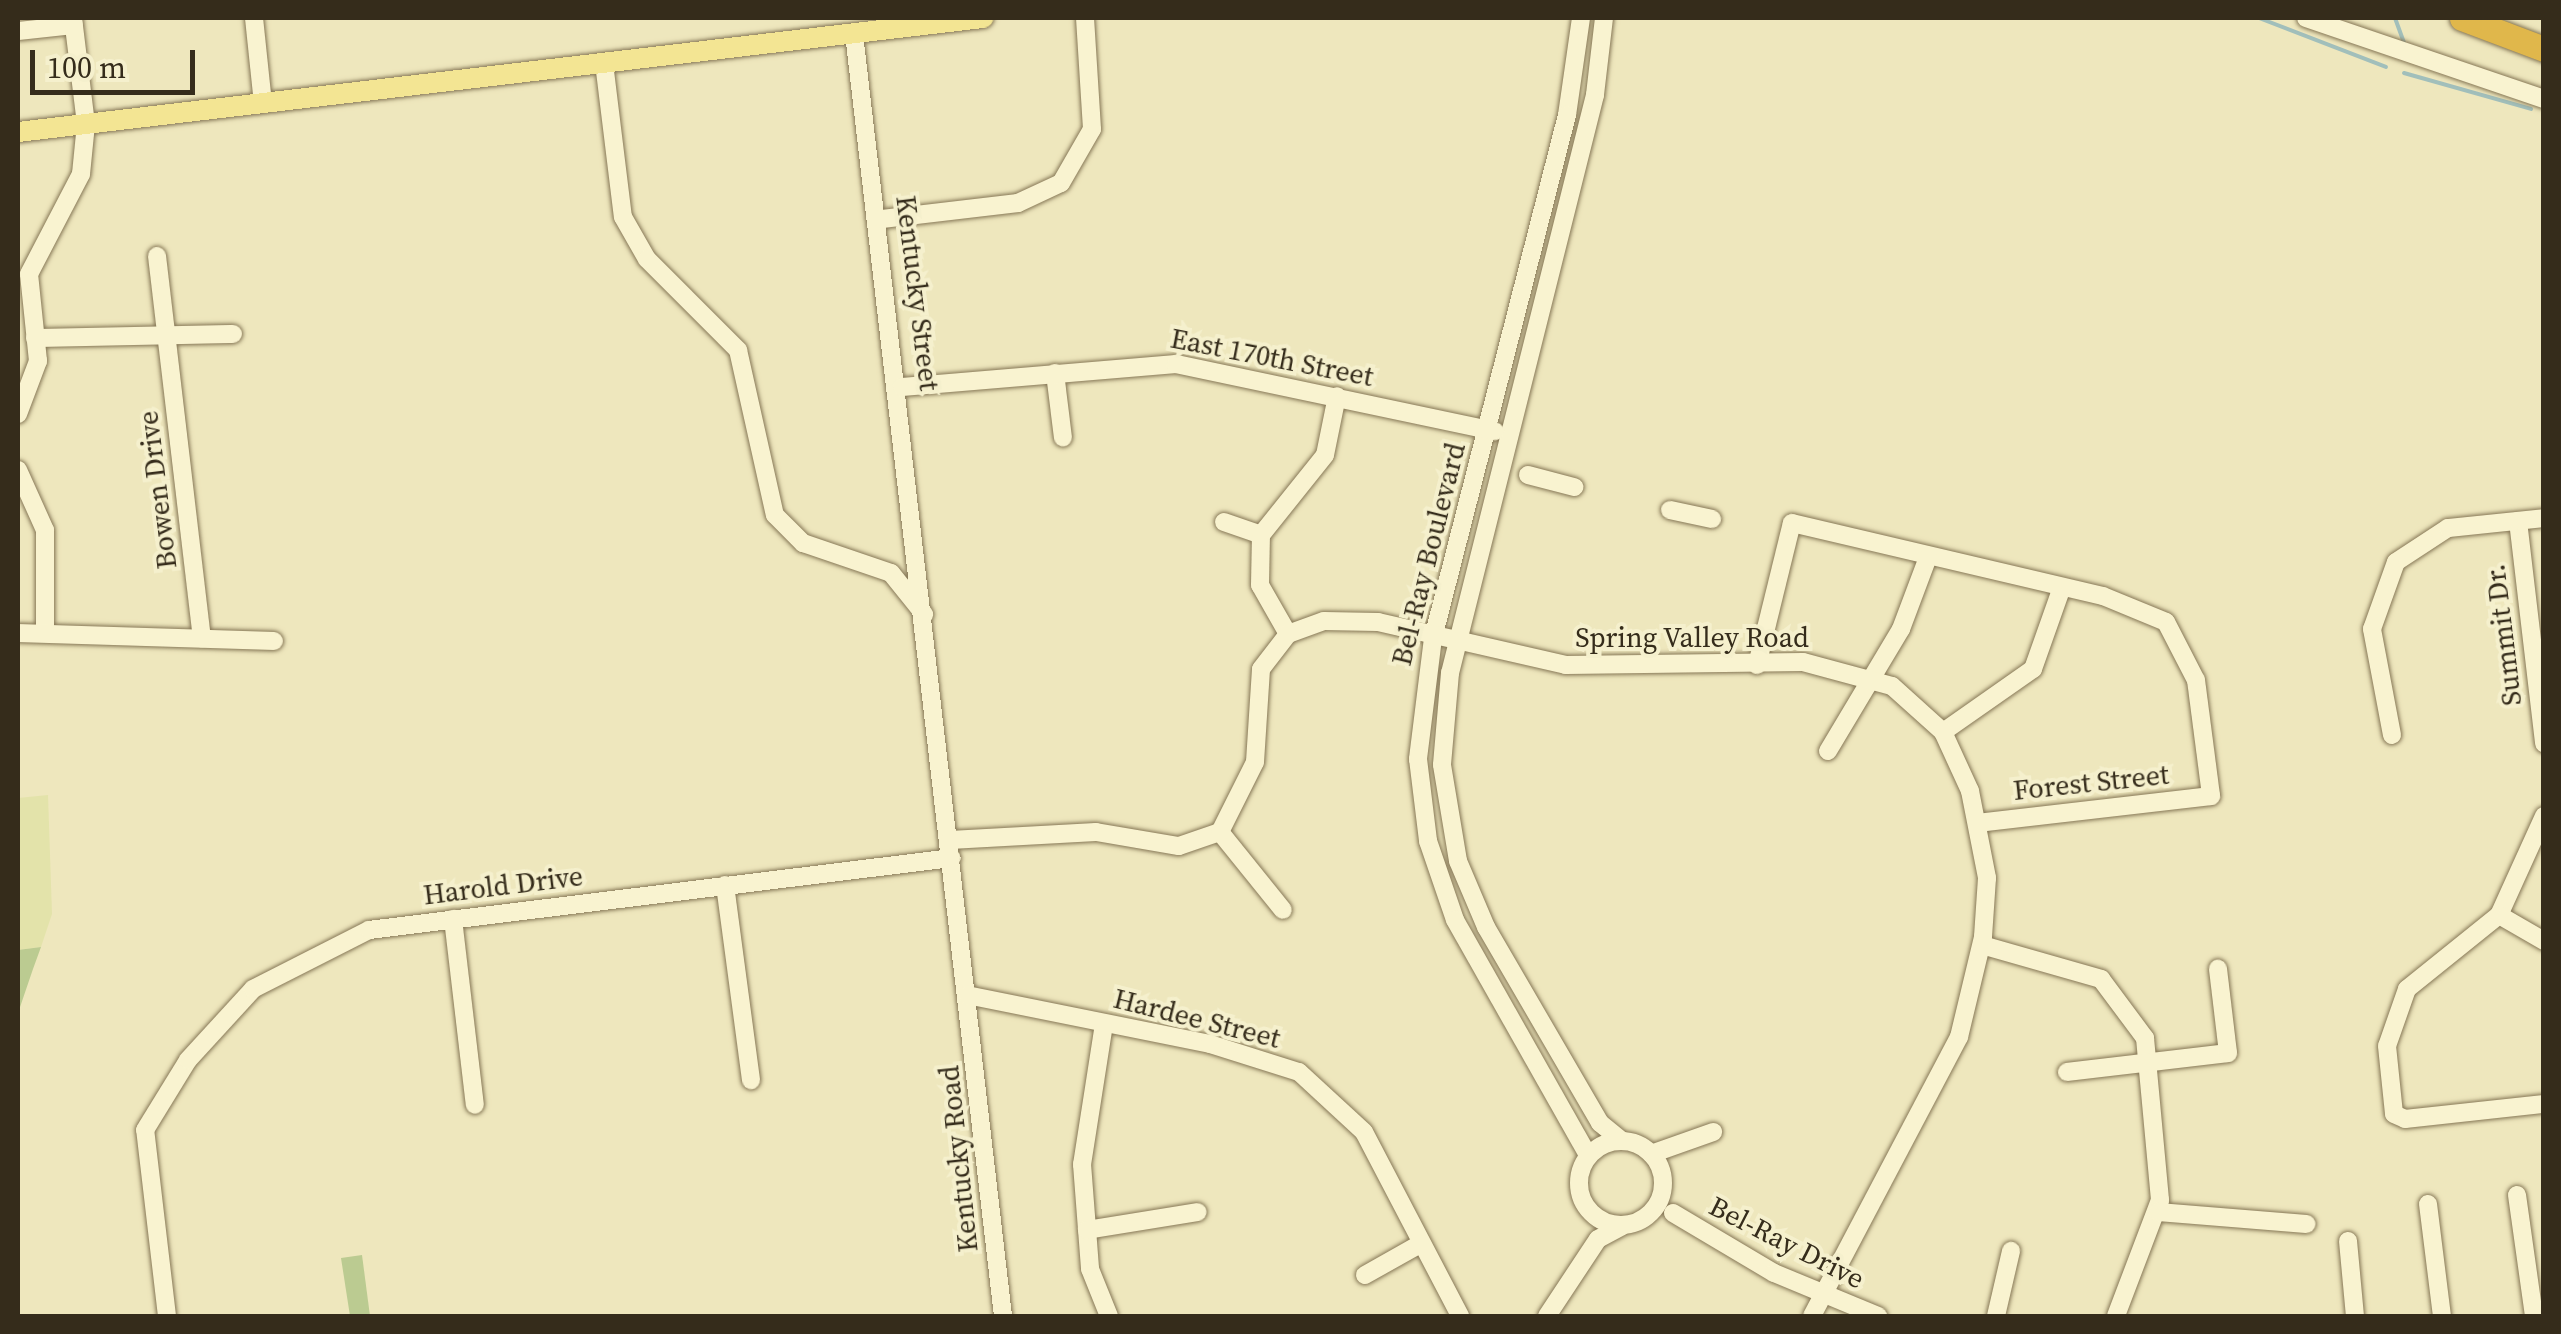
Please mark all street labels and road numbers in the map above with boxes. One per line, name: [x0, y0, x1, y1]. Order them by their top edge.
street label: Kentucky Street: [889, 194, 947, 392]
street label: East 170th Street: [1168, 321, 1376, 393]
street label: Bowen Drive: [131, 409, 183, 571]
street label: Bel-Ray Boulevard: [1384, 439, 1472, 669]
street label: Summit Dr.: [2478, 562, 2528, 708]
street label: Spring Valley Road: [1575, 620, 1809, 654]
street label: Forest Street: [2011, 757, 2171, 807]
street label: Harold Drive: [421, 859, 585, 911]
street label: Hardee Street: [1110, 981, 1284, 1055]
street label: Kentucky Road: [932, 1064, 984, 1254]
street label: Bel-Ray Drive: [1704, 1189, 1870, 1295]

